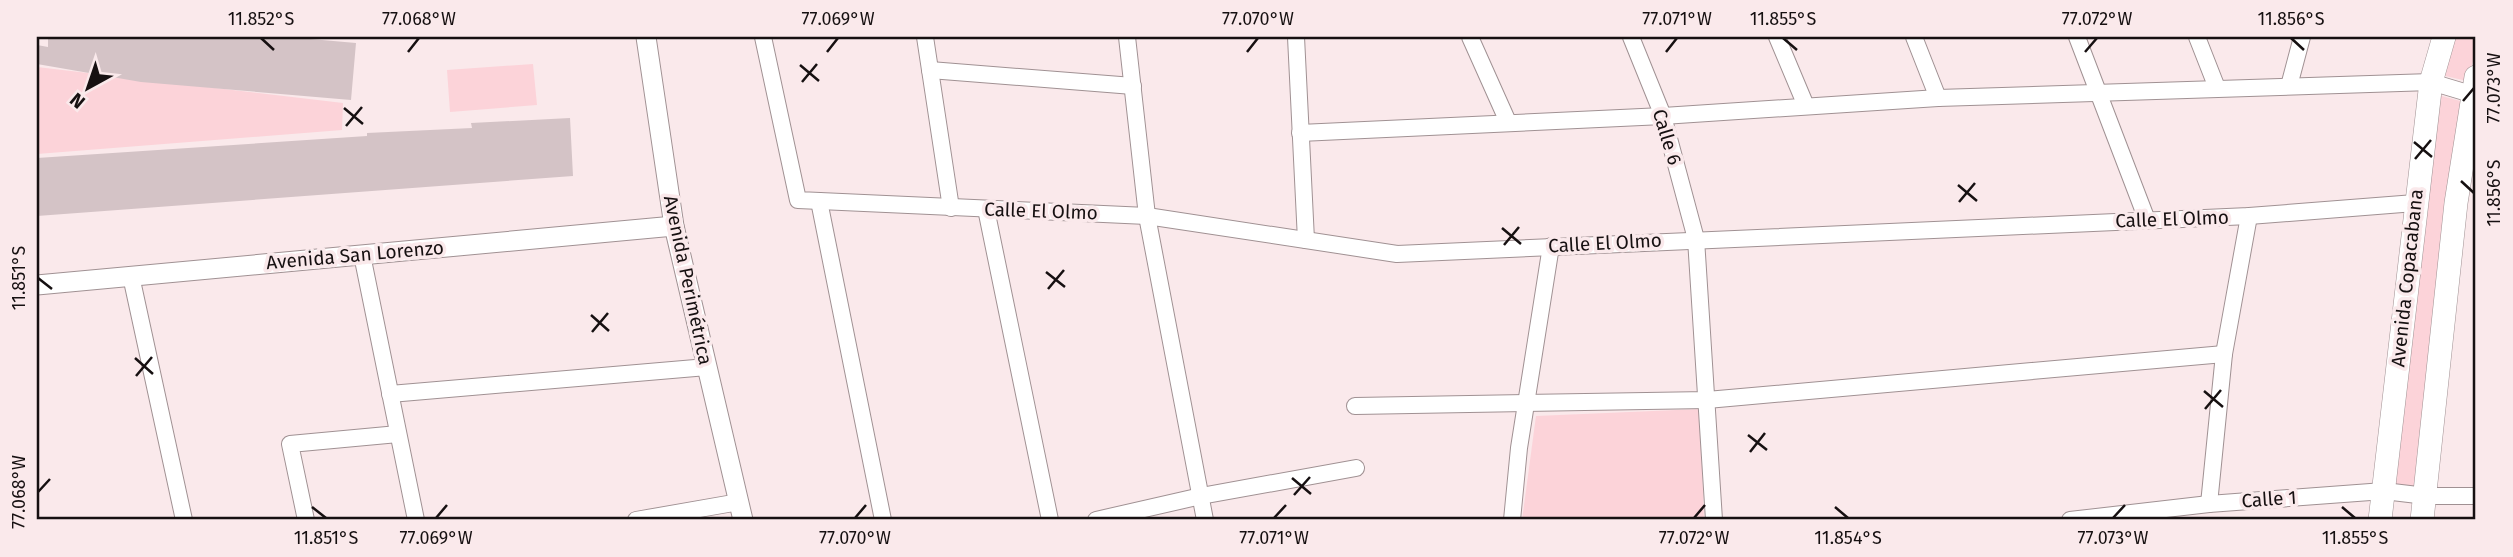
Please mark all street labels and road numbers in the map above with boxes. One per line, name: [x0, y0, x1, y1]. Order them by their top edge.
street label: Calle 6: [1648, 106, 1686, 168]
street label: Avenida Copacabana: [2386, 188, 2428, 368]
street label: Avenida Perimétrica: [659, 193, 717, 367]
street label: Calle El Olmo: [984, 198, 1098, 224]
street label: Calle El Olmo: [2115, 206, 2229, 232]
street label: Calle El Olmo: [1548, 229, 1662, 257]
street label: Avenida San Lorenzo: [265, 236, 445, 274]
street label: Calle 1: [2241, 486, 2297, 512]

